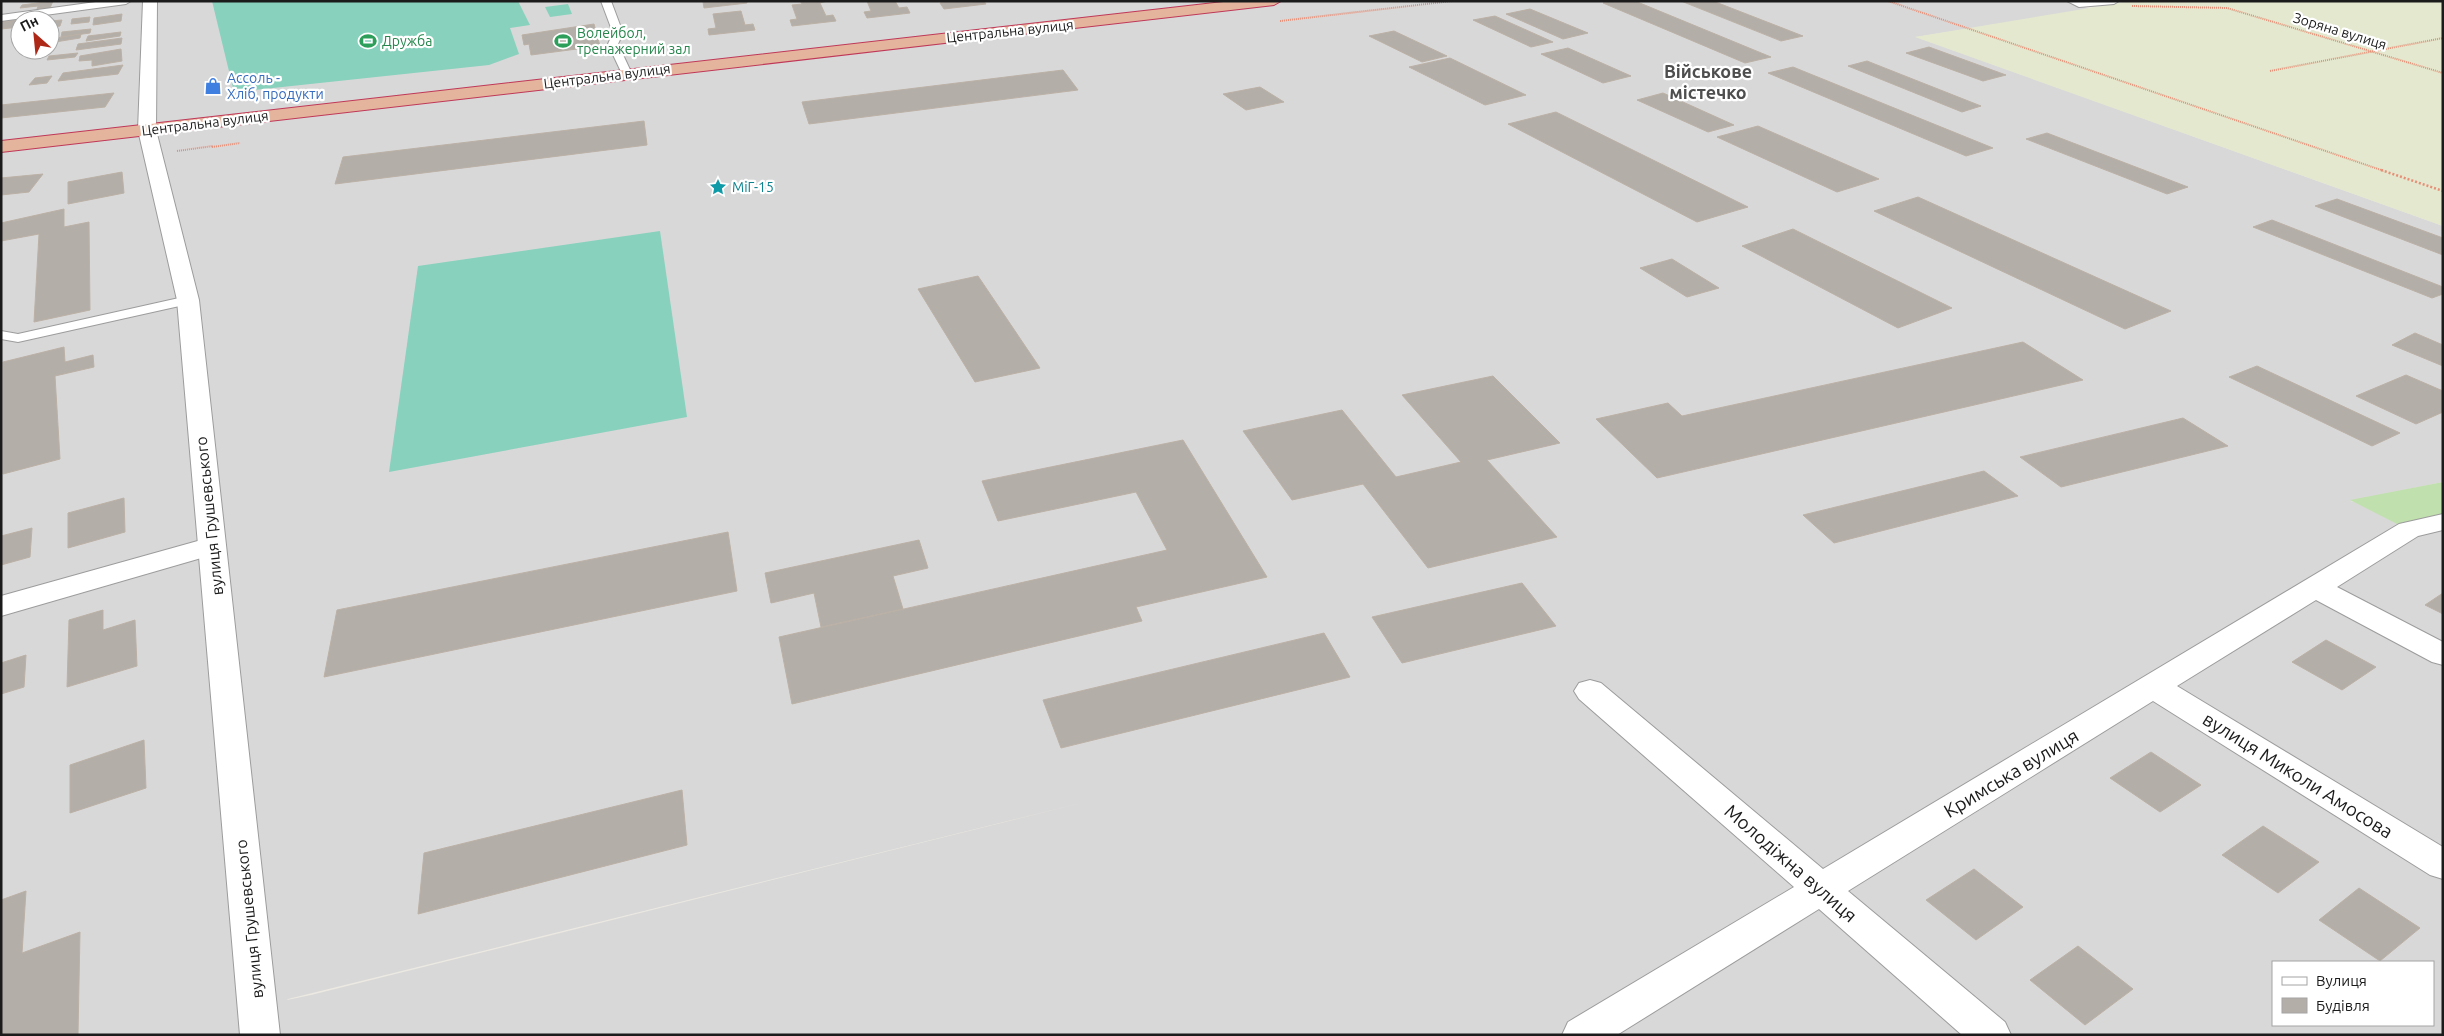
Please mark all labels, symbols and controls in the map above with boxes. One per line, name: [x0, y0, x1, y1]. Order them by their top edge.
street label: Зоряна вулиця: [2291, 9, 2389, 53]
north arrow: [10, 10, 60, 60]
text: Пн: [17, 12, 41, 35]
street label: Центральна вулиця: [946, 16, 1074, 46]
place label: Волейбол, тренажерний зал: [577, 25, 691, 57]
sports icon: Дружба: [358, 31, 378, 51]
sports icon: Волейбол, тренажерний зал: [553, 31, 573, 51]
place label: Дружба: [382, 33, 432, 49]
street label: Центральна вулиця: [543, 60, 671, 92]
district label: Військове містечко: [1664, 61, 1752, 102]
place label: Ассоль - Хліб, продукти: [227, 70, 324, 102]
shop icon: Ассоль - Хліб, продукти: [203, 76, 223, 96]
street label: Центральна вулиця: [141, 107, 269, 139]
place icon: МіГ-15: [708, 177, 728, 197]
place label: МіГ-15: [732, 179, 774, 195]
street label: вулиця Грушевського: [192, 436, 226, 596]
street label: вулиця Миколи Амосова: [2199, 707, 2397, 843]
street label: Кримська вулиця: [1940, 724, 2082, 822]
street label: Молодіжна вулиця: [1720, 800, 1862, 926]
street label: вулиця Грушевського: [232, 839, 266, 999]
legend: [2272, 961, 2434, 1026]
text: Вулиця: [2316, 972, 2367, 989]
text: Будівля: [2316, 997, 2370, 1014]

